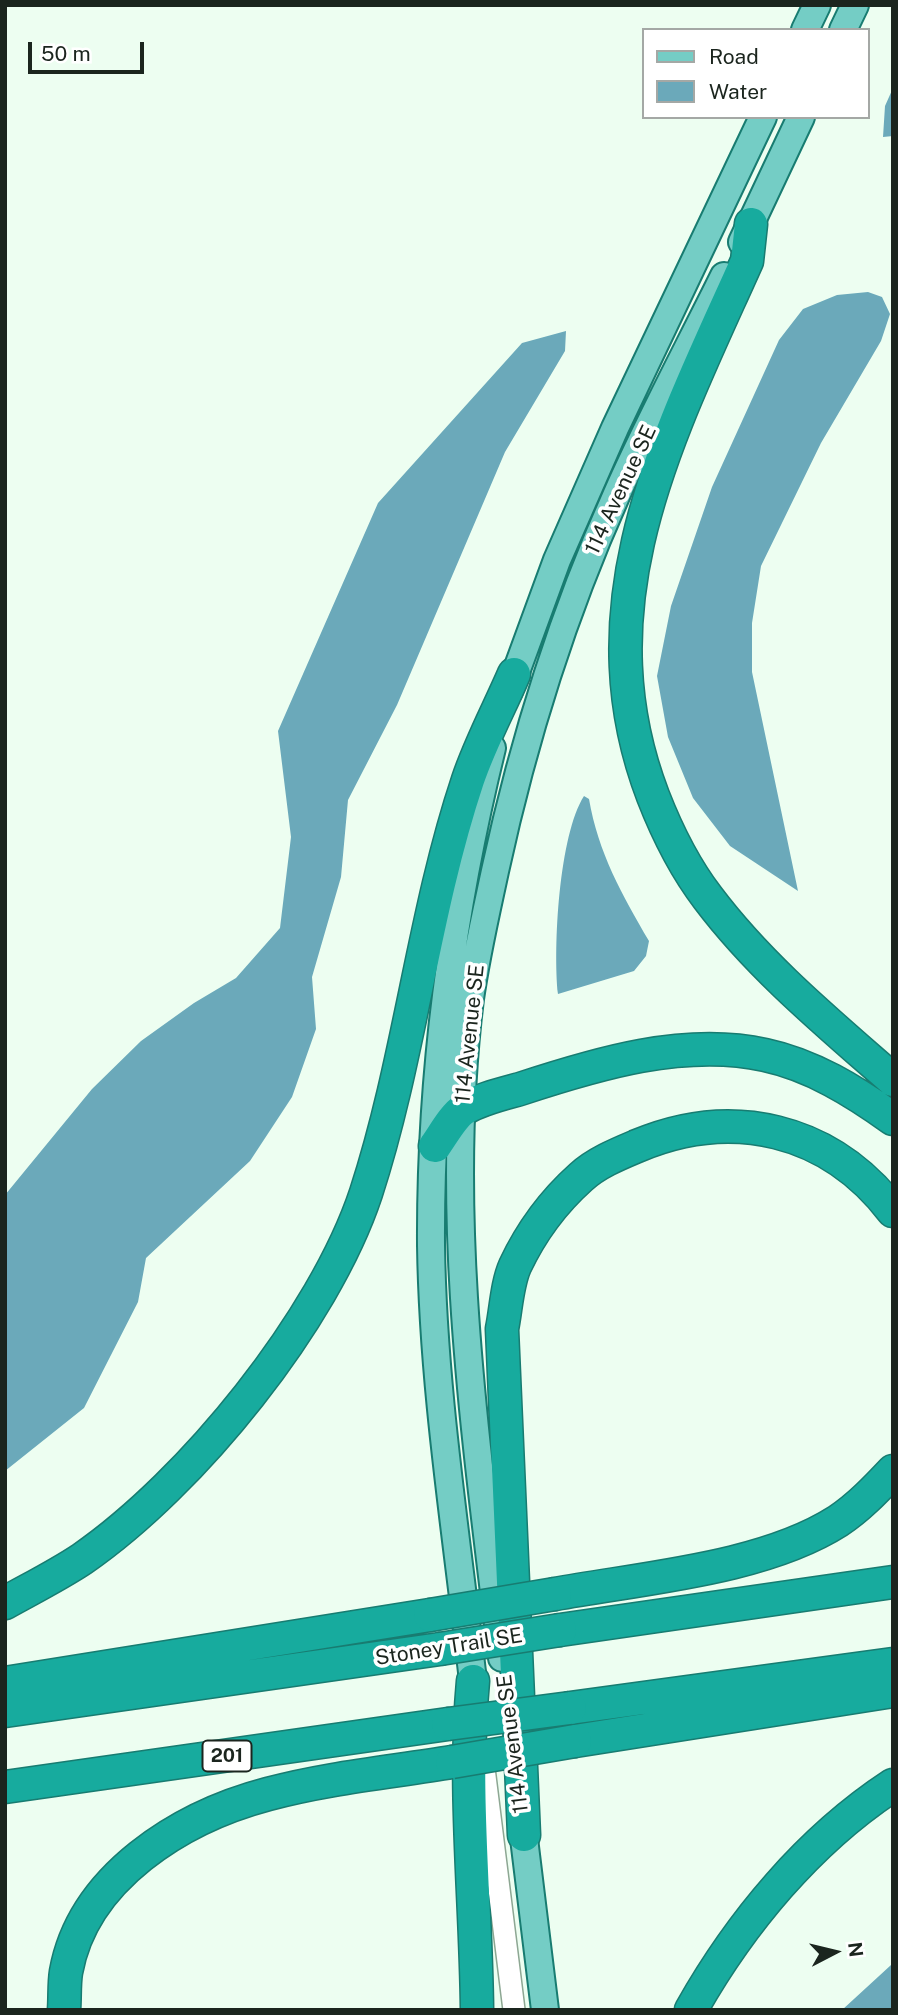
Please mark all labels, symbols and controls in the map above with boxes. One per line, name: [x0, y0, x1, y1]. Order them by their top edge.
scale bar: [32, 28, 147, 72]
legend: [642, 28, 870, 119]
text: 50 m: [41, 41, 91, 66]
text: Road: [709, 44, 759, 69]
text: Water: [709, 79, 767, 104]
street label: 114 Avenue SE: [580, 421, 662, 559]
street label: 114 Avenue SE: [450, 963, 490, 1105]
street label: Stoney Trail SE: [374, 1623, 524, 1671]
street label: 114 Avenue SE: [492, 1673, 534, 1815]
road number: 201: [202, 1740, 252, 1772]
north arrow: [800, 1917, 870, 1987]
text: N: [844, 1941, 868, 1958]

